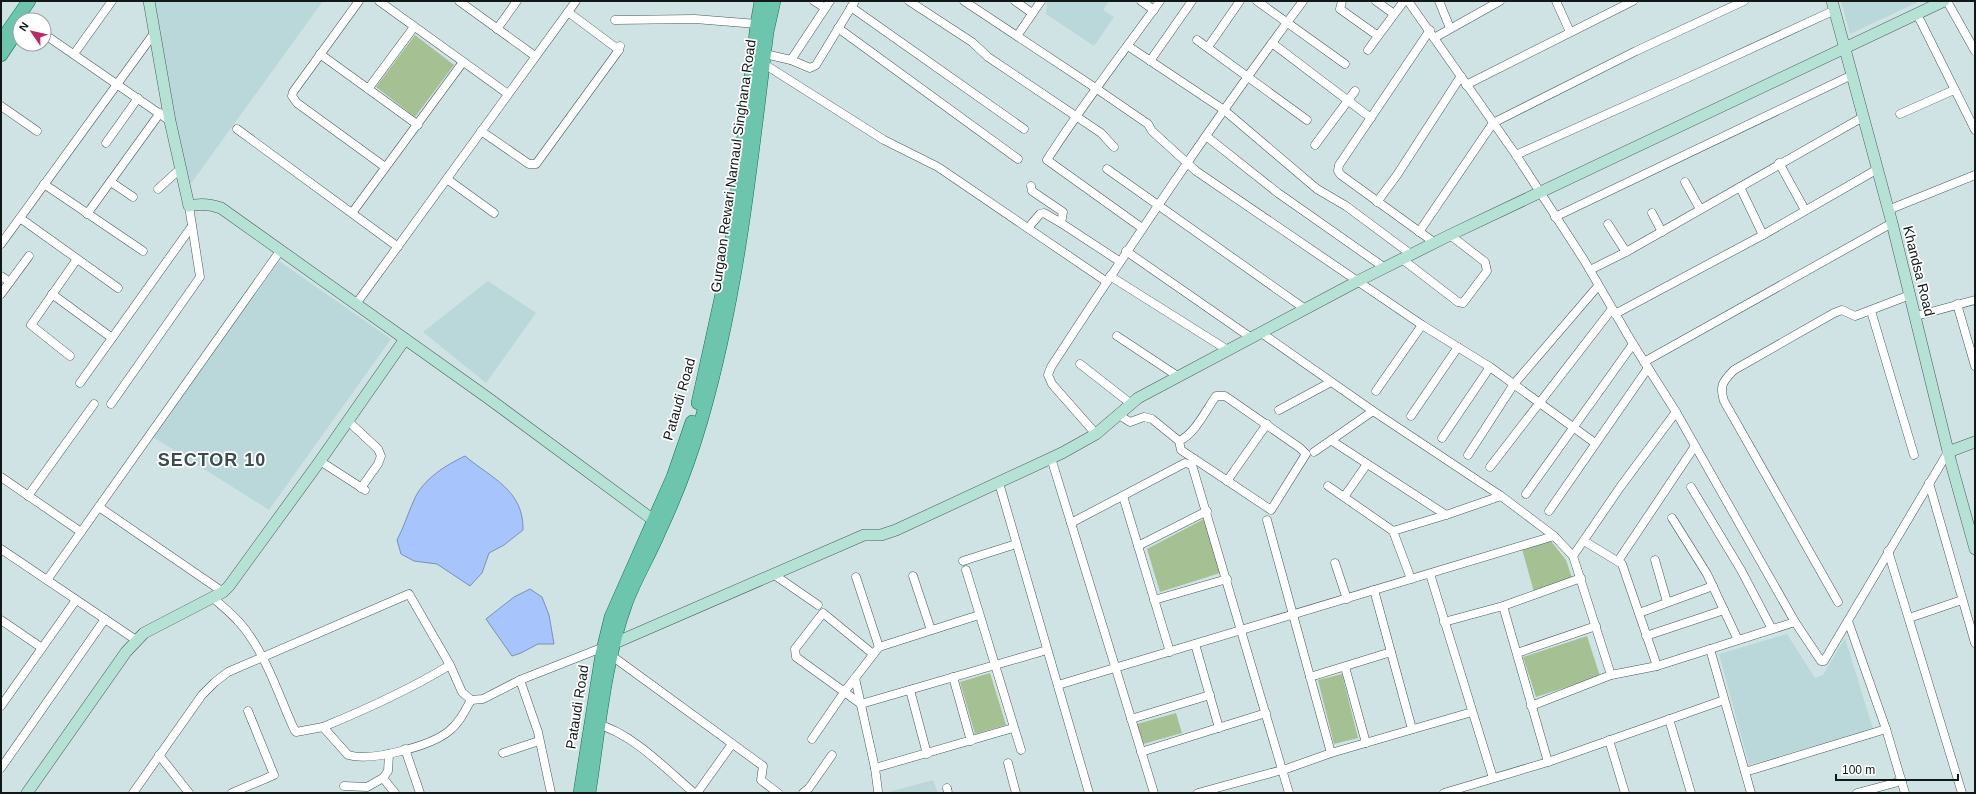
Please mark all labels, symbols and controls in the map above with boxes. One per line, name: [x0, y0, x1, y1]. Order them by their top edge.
north arrow: [12, 12, 52, 52]
text: N: [17, 20, 31, 33]
street label: Gurgaon Rewari Narnaul Singhana Road: [707, 38, 759, 294]
street label: Khandsa Road: [1900, 224, 1938, 318]
street label: Pataudi Road: [660, 356, 698, 442]
district label: SECTOR 10: [158, 450, 266, 470]
street label: Pataudi Road: [562, 664, 592, 750]
scale bar: [1836, 756, 1958, 782]
text: 100 m: [1842, 763, 1875, 777]

